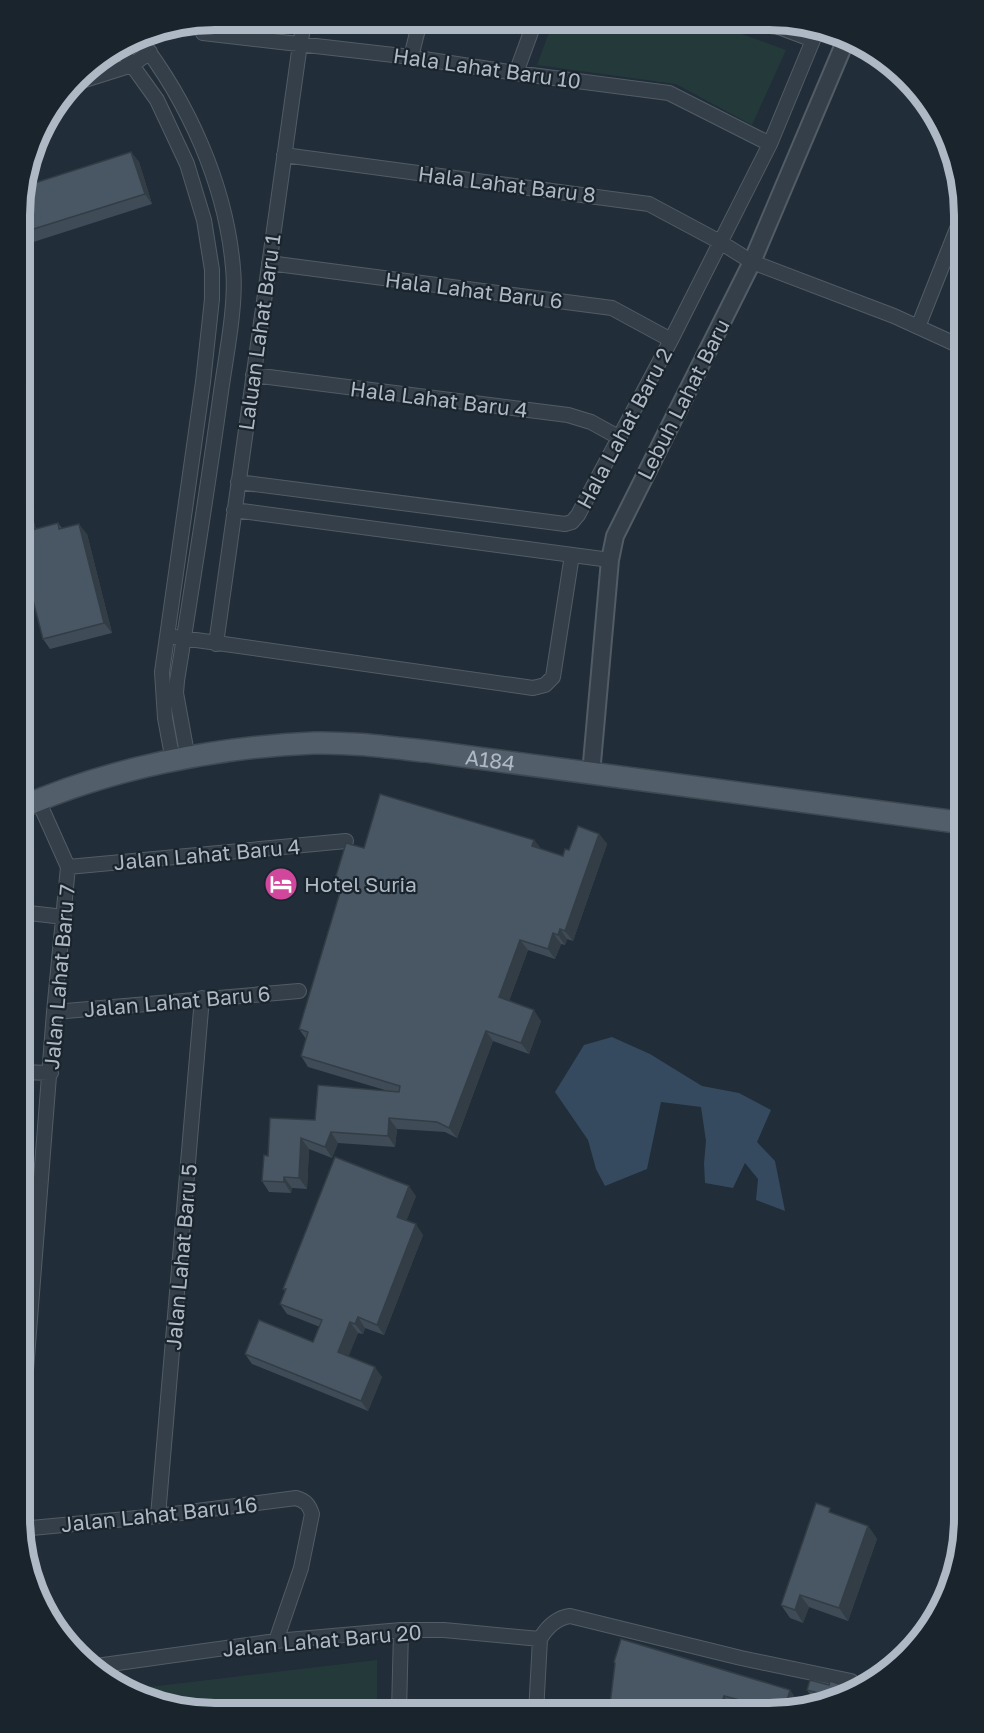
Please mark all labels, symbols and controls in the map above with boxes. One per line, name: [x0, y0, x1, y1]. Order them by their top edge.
street label: Hala Lahat Baru 10: [392, 42, 582, 94]
street label: Hala Lahat Baru 8: [417, 160, 597, 208]
street label: Laluan Lahat Baru 1: [232, 232, 286, 432]
street label: Hala Lahat Baru 6: [384, 266, 564, 314]
street label: Lebuh Lahat Baru: [631, 314, 735, 484]
street label: Hala Lahat Baru 2: [571, 343, 677, 513]
street label: Hala Lahat Baru 4: [349, 375, 529, 423]
street label: A184: [464, 743, 517, 776]
street label: Jalan Lahat Baru 4: [113, 833, 301, 875]
hotel icon: Hotel Suria: [263, 866, 299, 902]
place label: Hotel Suria: [304, 871, 417, 897]
street label: Jalan Lahat Baru 7: [38, 883, 80, 1071]
street label: Jalan Lahat Baru 6: [83, 980, 271, 1022]
street label: Jalan Lahat Baru 5: [160, 1163, 202, 1351]
street label: Jalan Lahat Baru 16: [59, 1491, 259, 1537]
street label: Jalan Lahat Baru 20: [221, 1618, 423, 1662]

